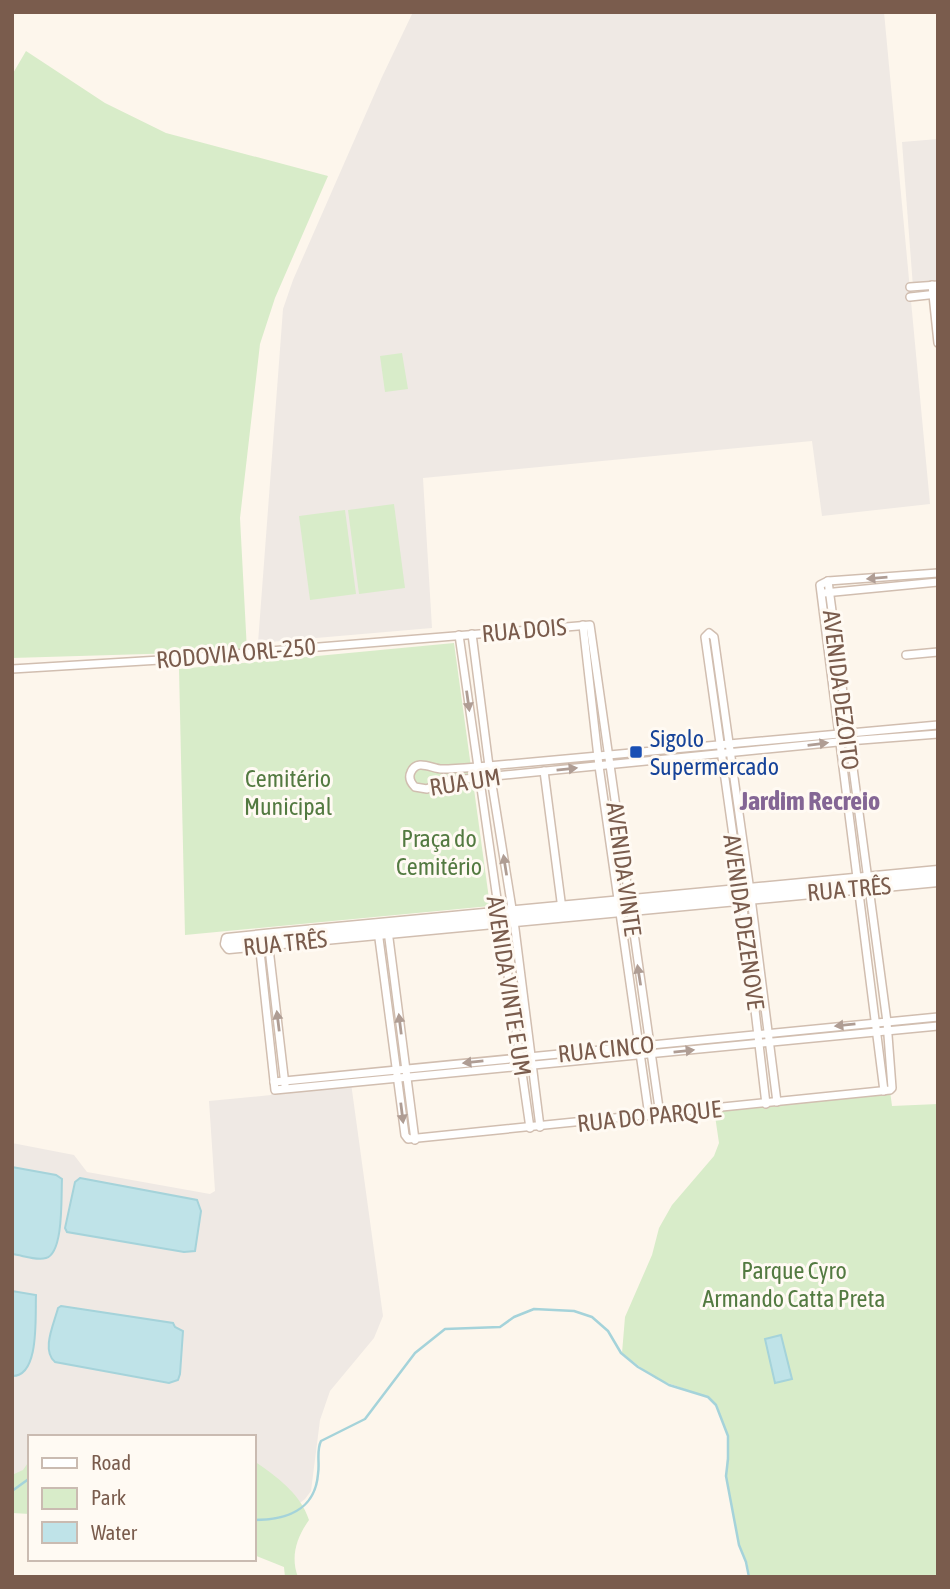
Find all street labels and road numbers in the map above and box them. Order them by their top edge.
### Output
street label: AVENIDA DEZOITO [818,609,864,771]
street label: RUA DOIS [481,613,567,647]
street label: RODOVIA ORL-250 [155,633,317,673]
street label: RUA UM [428,763,502,801]
street label: AVENIDA VINTE [601,800,647,938]
street label: AVENIDA DEZENOVE [718,833,770,1011]
street label: RUA TRÊS [806,872,892,906]
street label: AVENIDA VINTE E UM [481,894,537,1078]
street label: RUA TRÊS [242,925,328,961]
street label: RUA CINCO [557,1031,655,1067]
street label: RUA DO PARQUE [576,1095,722,1137]

